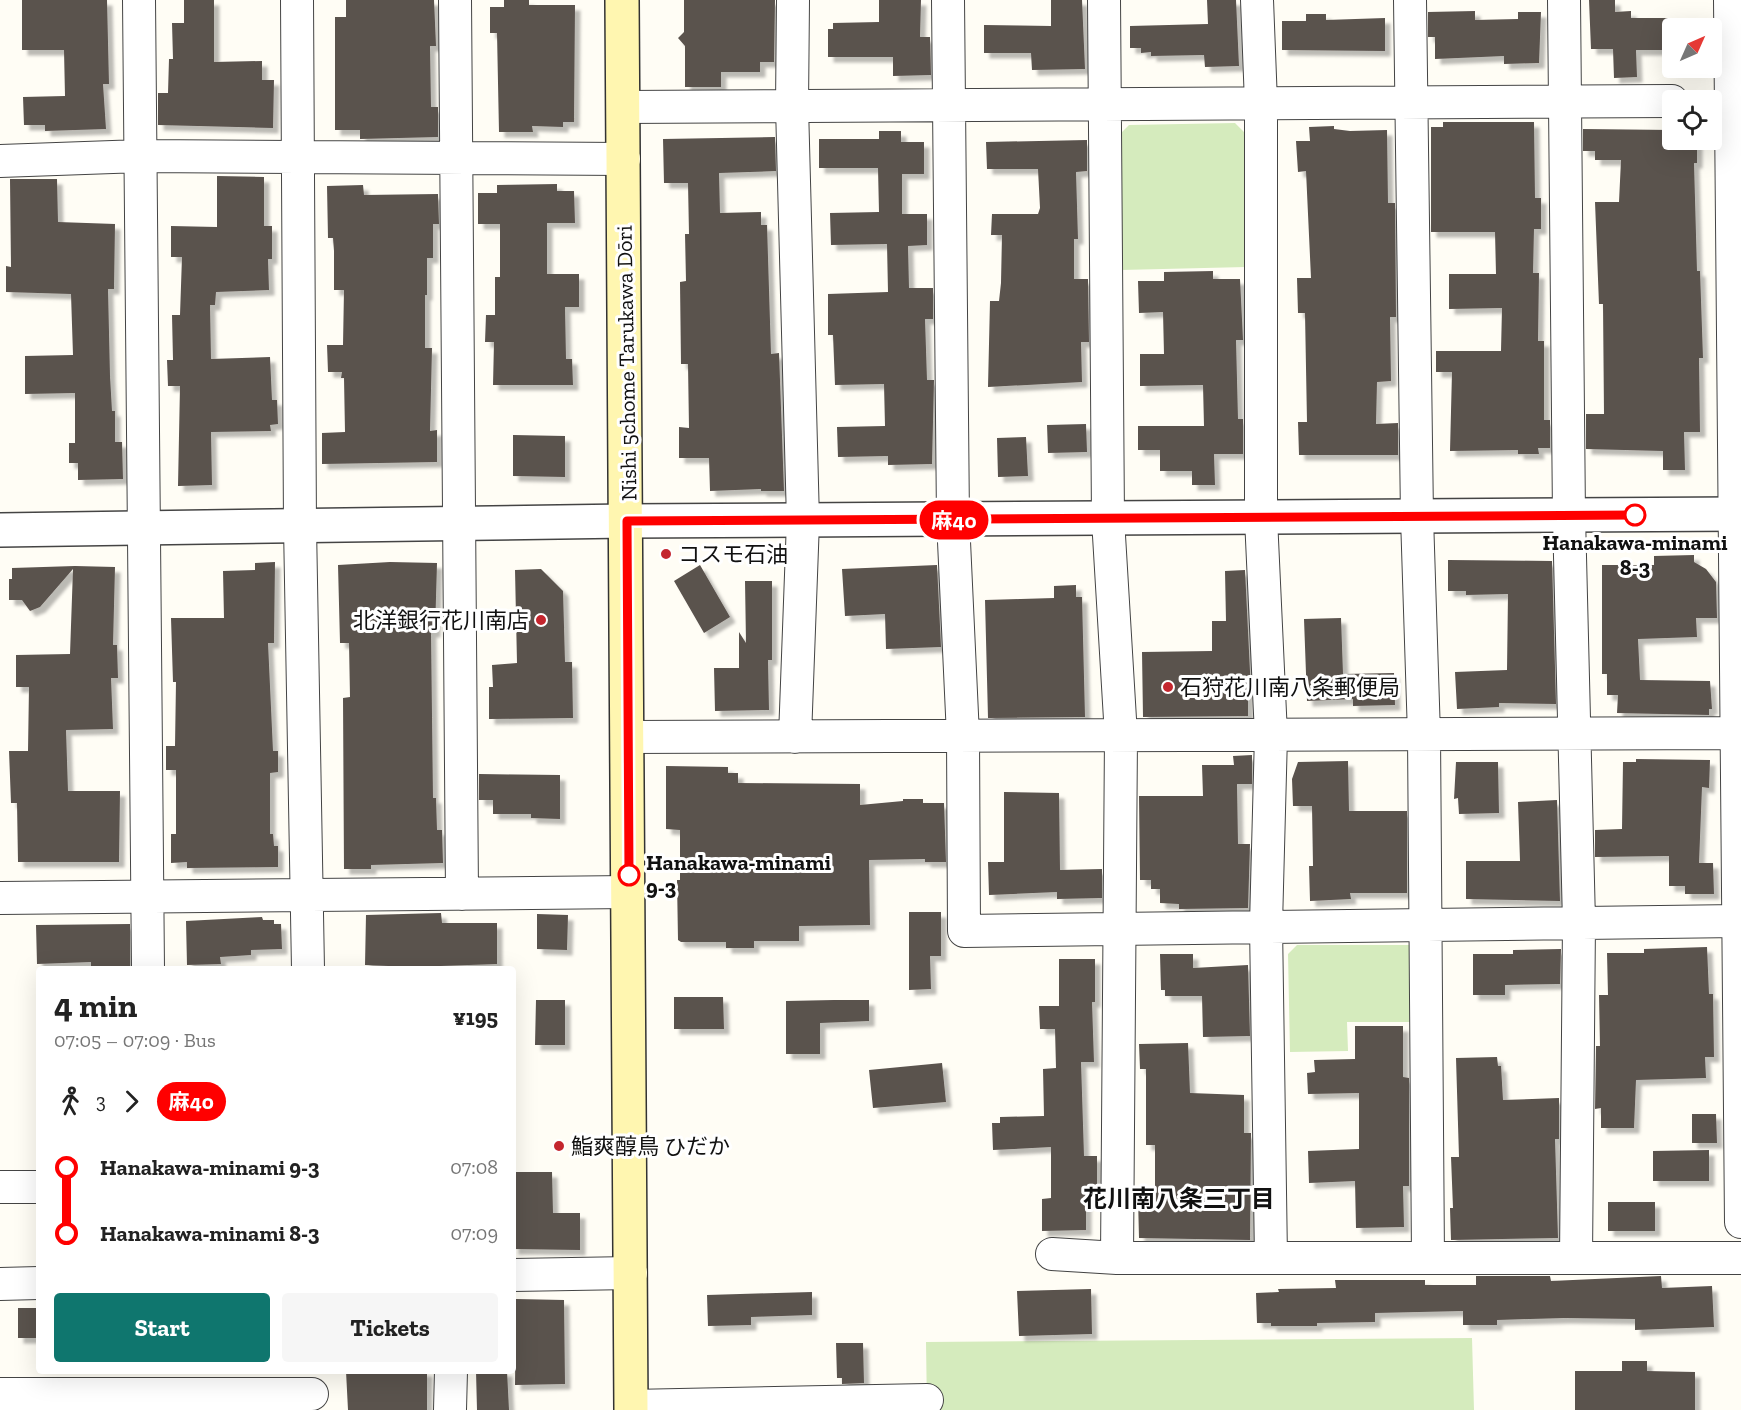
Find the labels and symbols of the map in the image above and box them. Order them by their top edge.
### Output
north arrow [1662,18,1722,78]
street label: Nishi 5chome Tarukawa Dōri [611,225,642,501]
line badge: 麻40 [920,500,988,540]
marker: Hanakawa-minami 8-3 [1624,504,1646,526]
place label: Hanakawa-minami 8-3 [1542,529,1728,581]
place label: コスモ石油 [678,541,788,568]
marker: コスモ石油 [659,547,673,561]
place label: 北洋銀行花川南店 [353,607,529,634]
marker: 北洋銀行花川南店 [534,613,548,627]
place label: 石狩花川南八条郵便局 [1180,674,1400,701]
marker: 石狩花川南八条郵便局 [1161,680,1175,694]
place label: Hanakawa-minami 9-3 [646,849,832,901]
marker: Hanakawa-minami 9-3 [618,864,640,886]
place label: 鮨爽醇鳥 ひだか [571,1133,730,1160]
marker: 鮨爽醇鳥 ひだか [552,1139,566,1153]
district label: 花川南八条三丁目 [1083,1184,1275,1213]

